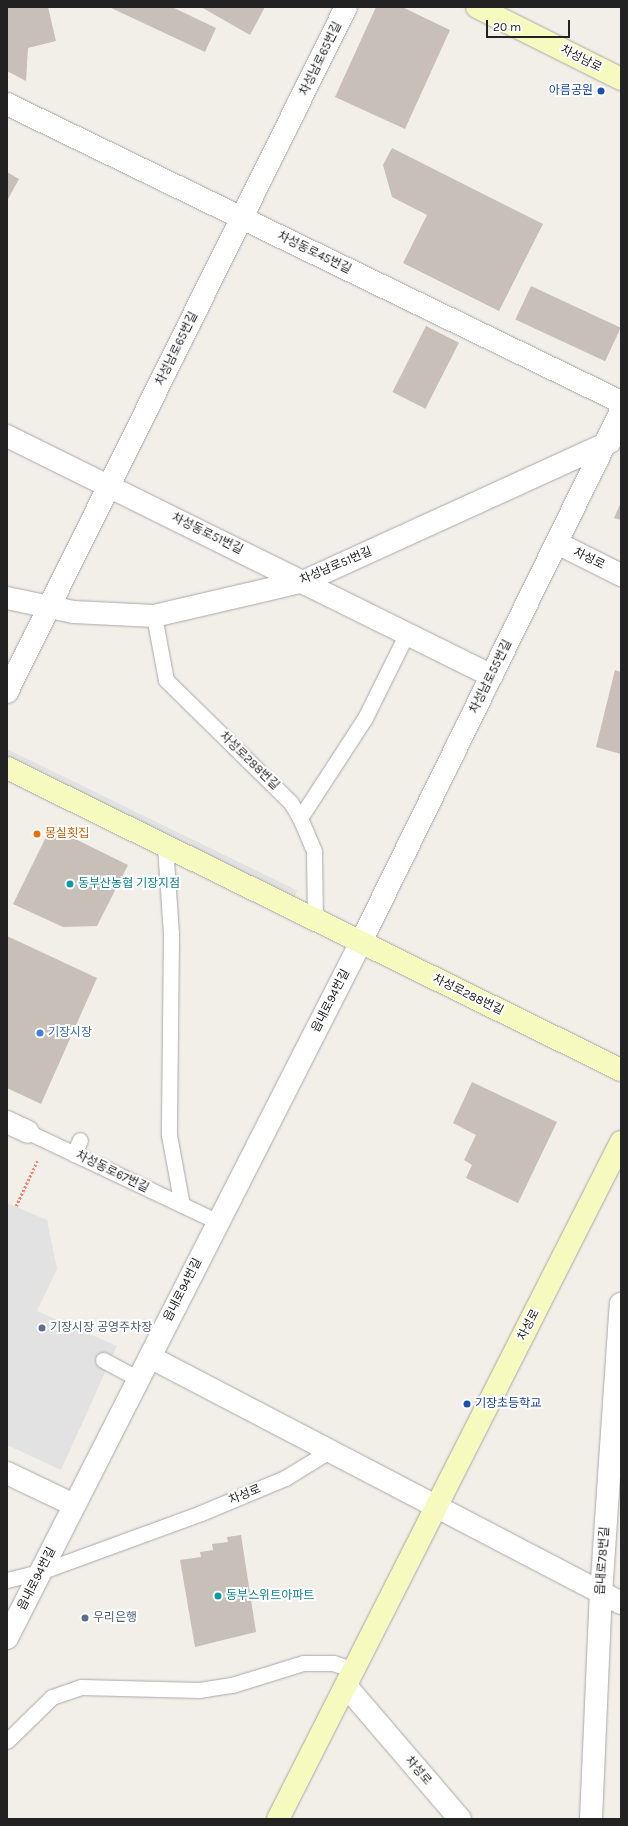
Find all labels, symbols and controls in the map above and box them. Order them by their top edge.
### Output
scale bar [488,12,572,38]
street label: 차성남로65번길 [297,20,345,98]
text: 20 m [493,20,521,34]
street label: 차성남로 [558,43,604,75]
place label: 아름공원 [549,84,593,98]
marker: 아름공원 [596,86,606,96]
street label: 차성동로45번길 [275,229,353,277]
street label: 차성남로65번길 [153,310,201,388]
street label: 차성동로51번길 [169,511,245,557]
street label: 차성남로51번길 [298,544,374,588]
street label: 차성로 [571,545,607,573]
street label: 차성남로55번길 [467,638,515,716]
street label: 차성로288번길 [216,729,282,793]
place label: 몽실횟집 [45,827,89,841]
marker: 몽실횟집 [32,829,42,839]
place label: 동부산농협 기장지점 [78,877,180,891]
marker: 동부산농협 기장지점 [65,879,75,889]
street label: 읍내로94번길 [309,967,353,1035]
street label: 차성로288번길 [430,972,506,1018]
place label: 기장시장 [48,1026,92,1040]
marker: 기장시장 [35,1028,45,1038]
street label: 차성동로67번길 [73,1148,151,1196]
street label: 읍내로94번길 [161,1256,205,1324]
street label: 차성로 [515,1307,543,1343]
place label: 기장시장 공영주차장 [50,1321,152,1335]
marker: 기장시장 공영주차장 [37,1323,47,1333]
place label: 기장초등학교 [475,1397,541,1411]
marker: 기장초등학교 [462,1399,472,1409]
street label: 차성로 [227,1482,263,1508]
street label: 읍내로78번길 [593,1526,613,1596]
street label: 읍내로94번길 [15,1545,59,1613]
place label: 동부스위트아파트 [226,1589,314,1603]
marker: 동부스위트아파트 [213,1591,223,1601]
place label: 우리은행 [93,1611,137,1625]
marker: 우리은행 [80,1613,90,1623]
street label: 차성로 [402,1754,434,1788]

